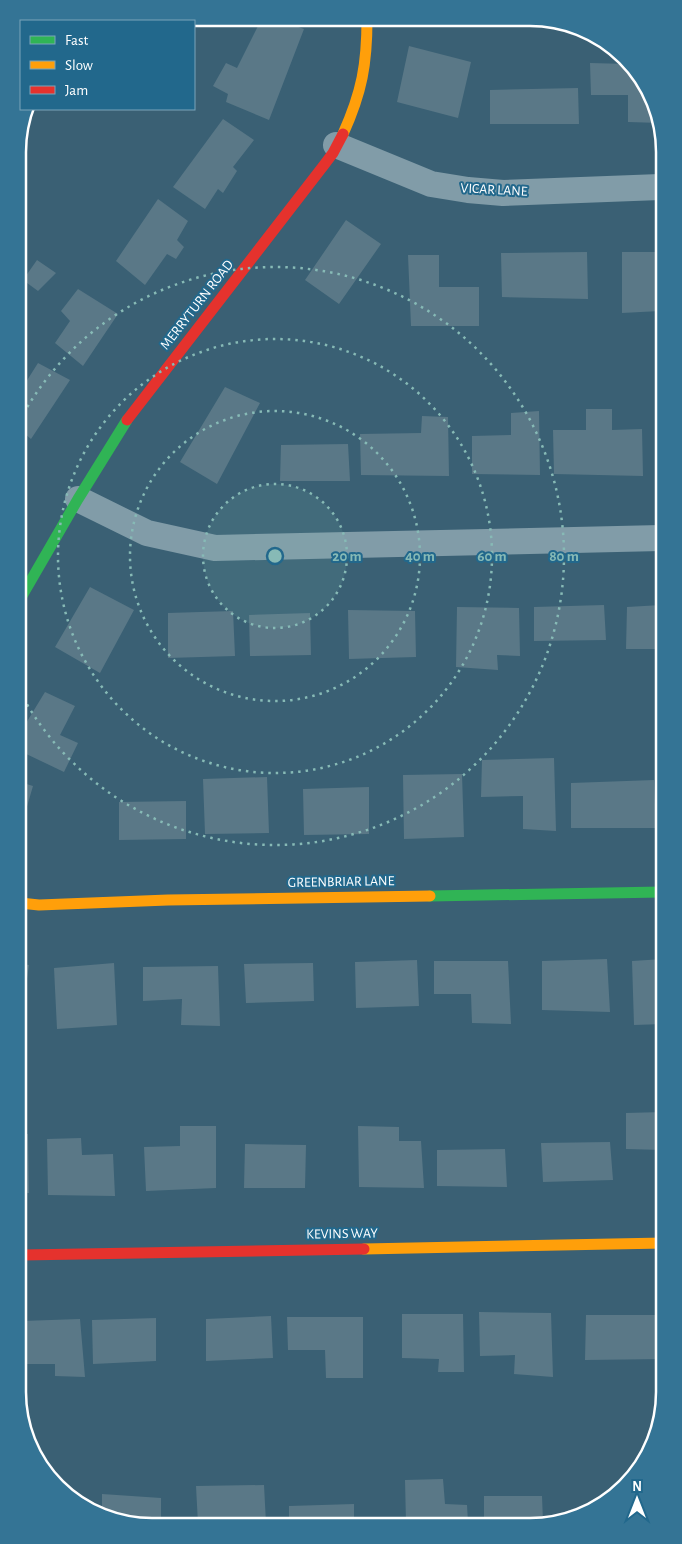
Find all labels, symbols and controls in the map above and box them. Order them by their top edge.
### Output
legend [20,20,195,110]
text: Fast [65,33,89,48]
text: Slow [65,58,93,73]
text: Jam [65,83,88,98]
street label: VICAR LANE [460,181,528,199]
street label: MERRYTURN ROAD [158,258,236,352]
centre of rings [266,547,284,565]
text: 20 m [332,549,362,564]
text: 40 m [405,549,435,564]
text: 60 m [477,549,507,564]
text: 80 m [549,549,579,564]
street label: GREENBRIAR LANE [288,874,395,890]
street label: KEVINS WAY [306,1226,378,1242]
north arrow [612,1474,662,1524]
text: N [632,1480,642,1494]

